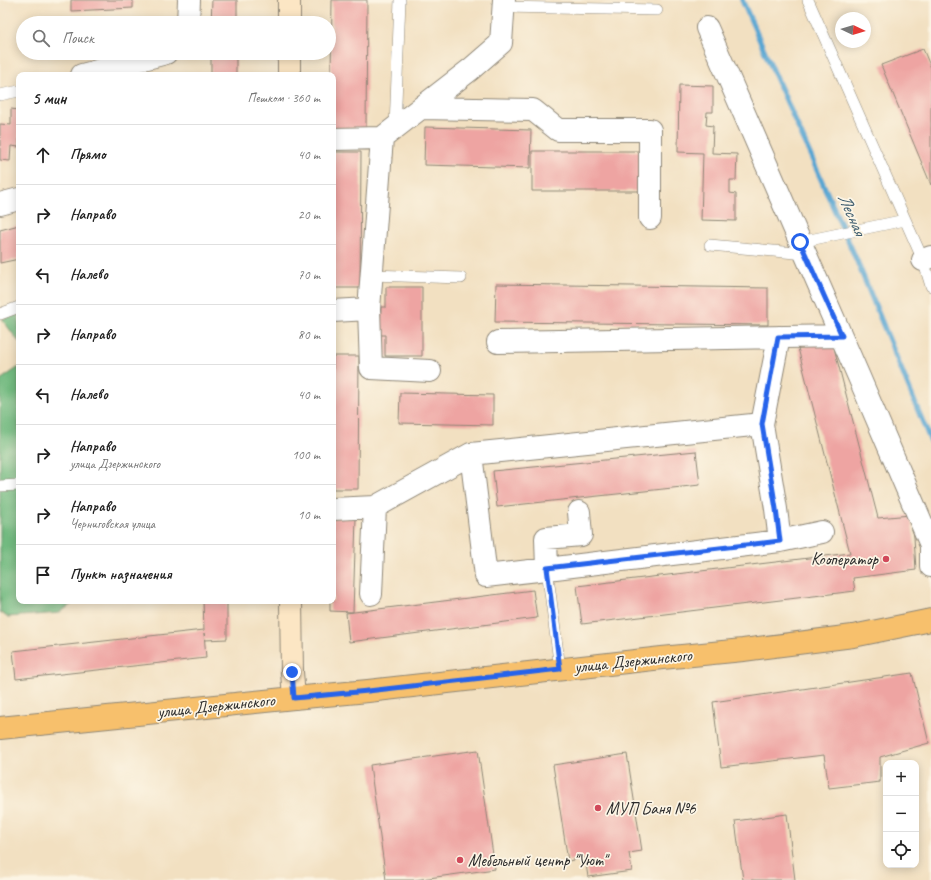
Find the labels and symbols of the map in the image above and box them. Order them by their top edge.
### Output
north arrow [835,12,871,48]
water label: Лесная [833,190,872,241]
route start [791,233,809,251]
place label: Кооператор [811,549,880,570]
marker: Кооператор [881,554,891,564]
street label: улица Дзержинского [572,644,694,678]
route end [283,663,301,681]
street label: улица Дзержинского [155,689,277,723]
place label: МУП Баня №6 [606,798,697,819]
marker: МУП Баня №6 [593,803,603,813]
place label: Мебельный центр "Уют" [468,850,611,871]
marker: Мебельный центр "Уют" [455,855,465,865]

